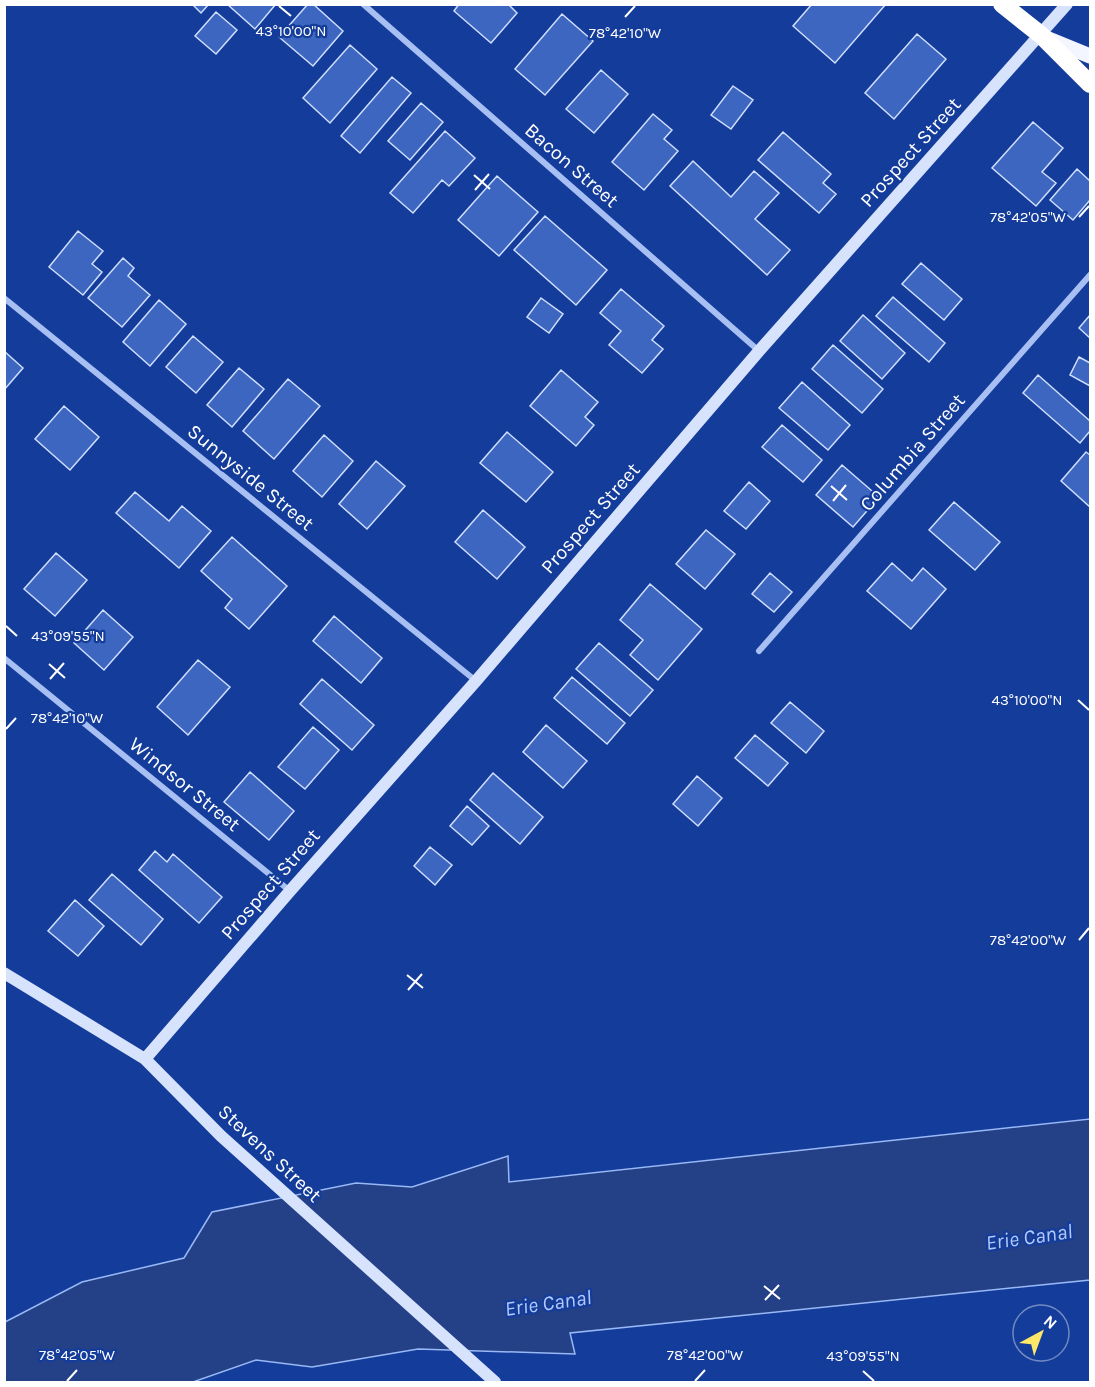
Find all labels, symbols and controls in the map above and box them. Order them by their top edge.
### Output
text: 43°10'00"N [256,22,326,40]
text: 78°42'10"W [589,24,662,42]
street label: Prospect Street [855,93,966,212]
street label: Bacon Street [520,119,624,213]
text: 78°42'05"W [990,208,1066,226]
street label: Columbia Street [855,389,970,516]
street label: Sunnyside Street [183,419,319,536]
street label: Prospect Street [536,458,645,578]
text: 43°09'55"N [31,627,105,645]
text: 43°10'00"N [992,691,1062,709]
text: 78°42'10"W [31,709,104,727]
street label: Windsor Street [125,733,245,836]
street label: Prospect Street [216,824,325,944]
text: 78°42'00"W [990,931,1067,949]
street label: Stevens Street [213,1100,326,1207]
water label: Erie Canal [984,1219,1074,1255]
water label: Erie Canal [503,1285,593,1321]
north arrow [1011,1303,1071,1363]
text: N [1040,1311,1061,1333]
text: 78°42'05"W [39,1346,115,1364]
text: 78°42'00"W [667,1346,744,1364]
text: 43°09'55"N [826,1347,900,1365]

